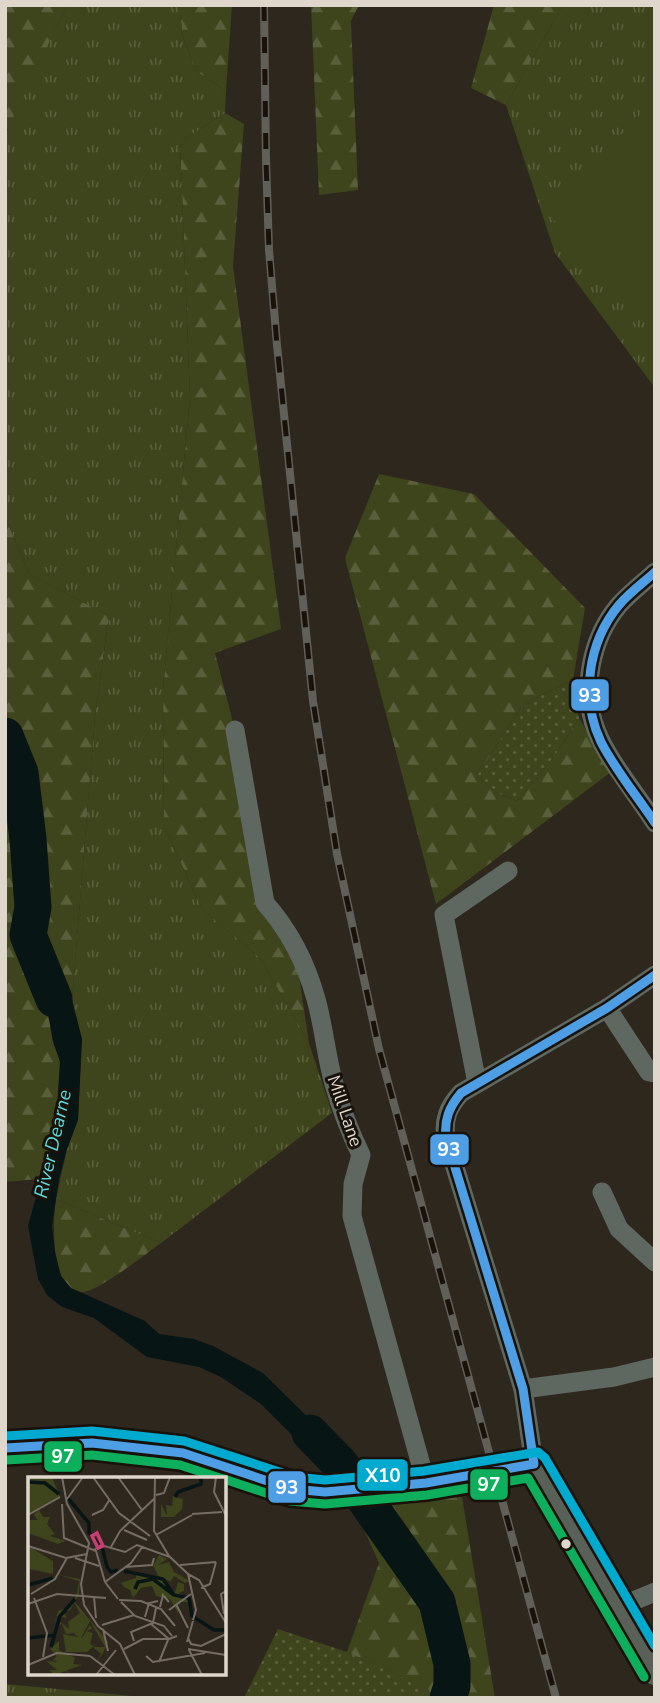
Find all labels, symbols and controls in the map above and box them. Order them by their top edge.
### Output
line badge: 93 [570,678,610,712]
text: 93 [579,683,601,709]
street label: Mill Lane [322,1072,368,1150]
water label: River Dearne [28,1087,78,1201]
line badge: 93 [429,1133,470,1166]
text: 93 [438,1137,460,1163]
line badge: 97 [43,1440,83,1473]
text: 97 [52,1444,74,1470]
line badge: X10 [356,1458,409,1492]
text: X10 [364,1463,401,1489]
line badge: 97 [469,1468,509,1501]
line badge: 93 [267,1470,307,1504]
text: 97 [478,1472,500,1498]
text: 93 [276,1475,298,1501]
inset map [28,1477,226,1675]
unlabelled marker [559,1537,573,1551]

